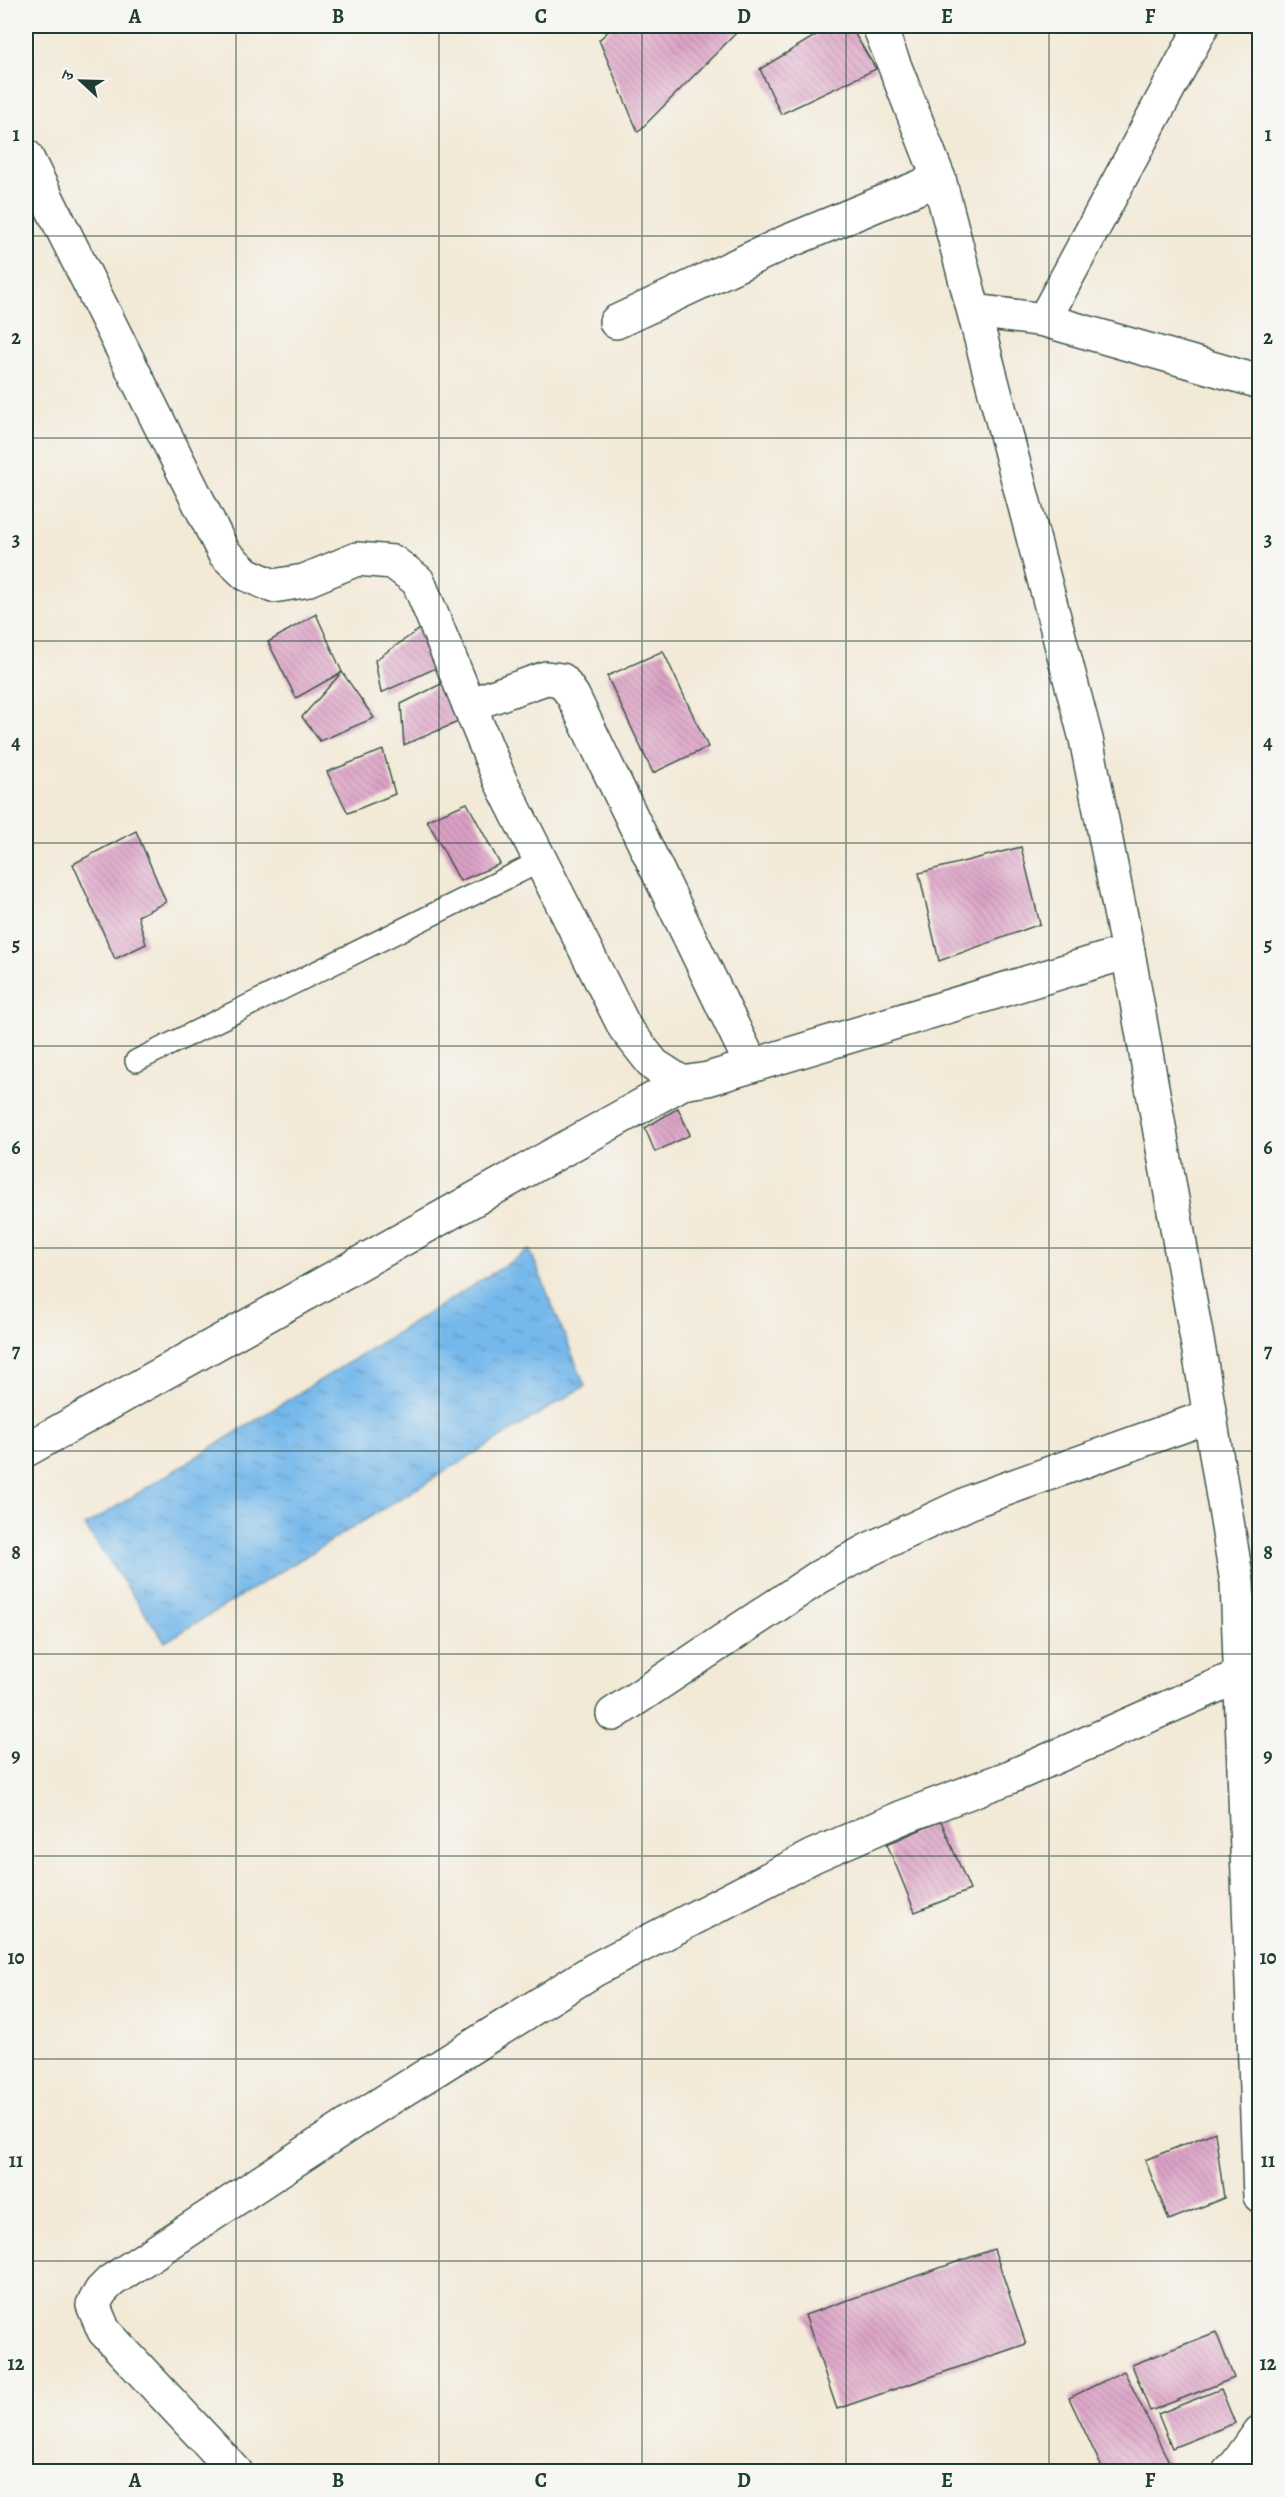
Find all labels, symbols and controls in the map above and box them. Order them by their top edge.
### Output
text: A [128,3,142,30]
text: B [332,3,344,30]
text: C [535,3,547,30]
text: D [737,3,751,30]
text: E [941,3,953,30]
text: F [1145,3,1156,30]
north arrow [51,51,111,111]
text: उ [56,66,80,85]
text: 1 [12,121,20,148]
text: 1 [1264,121,1272,148]
text: 2 [11,324,21,351]
text: 2 [1263,324,1273,351]
text: 3 [12,526,20,553]
text: 3 [1264,526,1272,553]
text: 4 [11,729,21,756]
text: 4 [1263,729,1273,756]
text: 5 [12,931,20,958]
text: 5 [1264,931,1272,958]
text: 6 [11,1134,21,1161]
text: 6 [1263,1134,1273,1161]
text: 7 [12,1337,21,1364]
text: 7 [1264,1337,1273,1364]
text: 8 [11,1539,21,1566]
text: 8 [1263,1539,1273,1566]
text: 9 [11,1742,21,1769]
text: 9 [1263,1742,1273,1769]
text: 10 [7,1944,25,1971]
text: 10 [1259,1944,1277,1971]
text: 11 [9,2147,23,2174]
text: 11 [1261,2147,1275,2174]
text: 12 [8,2350,25,2377]
text: 12 [1260,2350,1277,2377]
text: A [128,2467,142,2494]
text: B [332,2467,344,2494]
text: C [535,2467,547,2494]
text: D [737,2467,751,2494]
text: E [941,2467,953,2494]
text: F [1145,2467,1156,2494]

